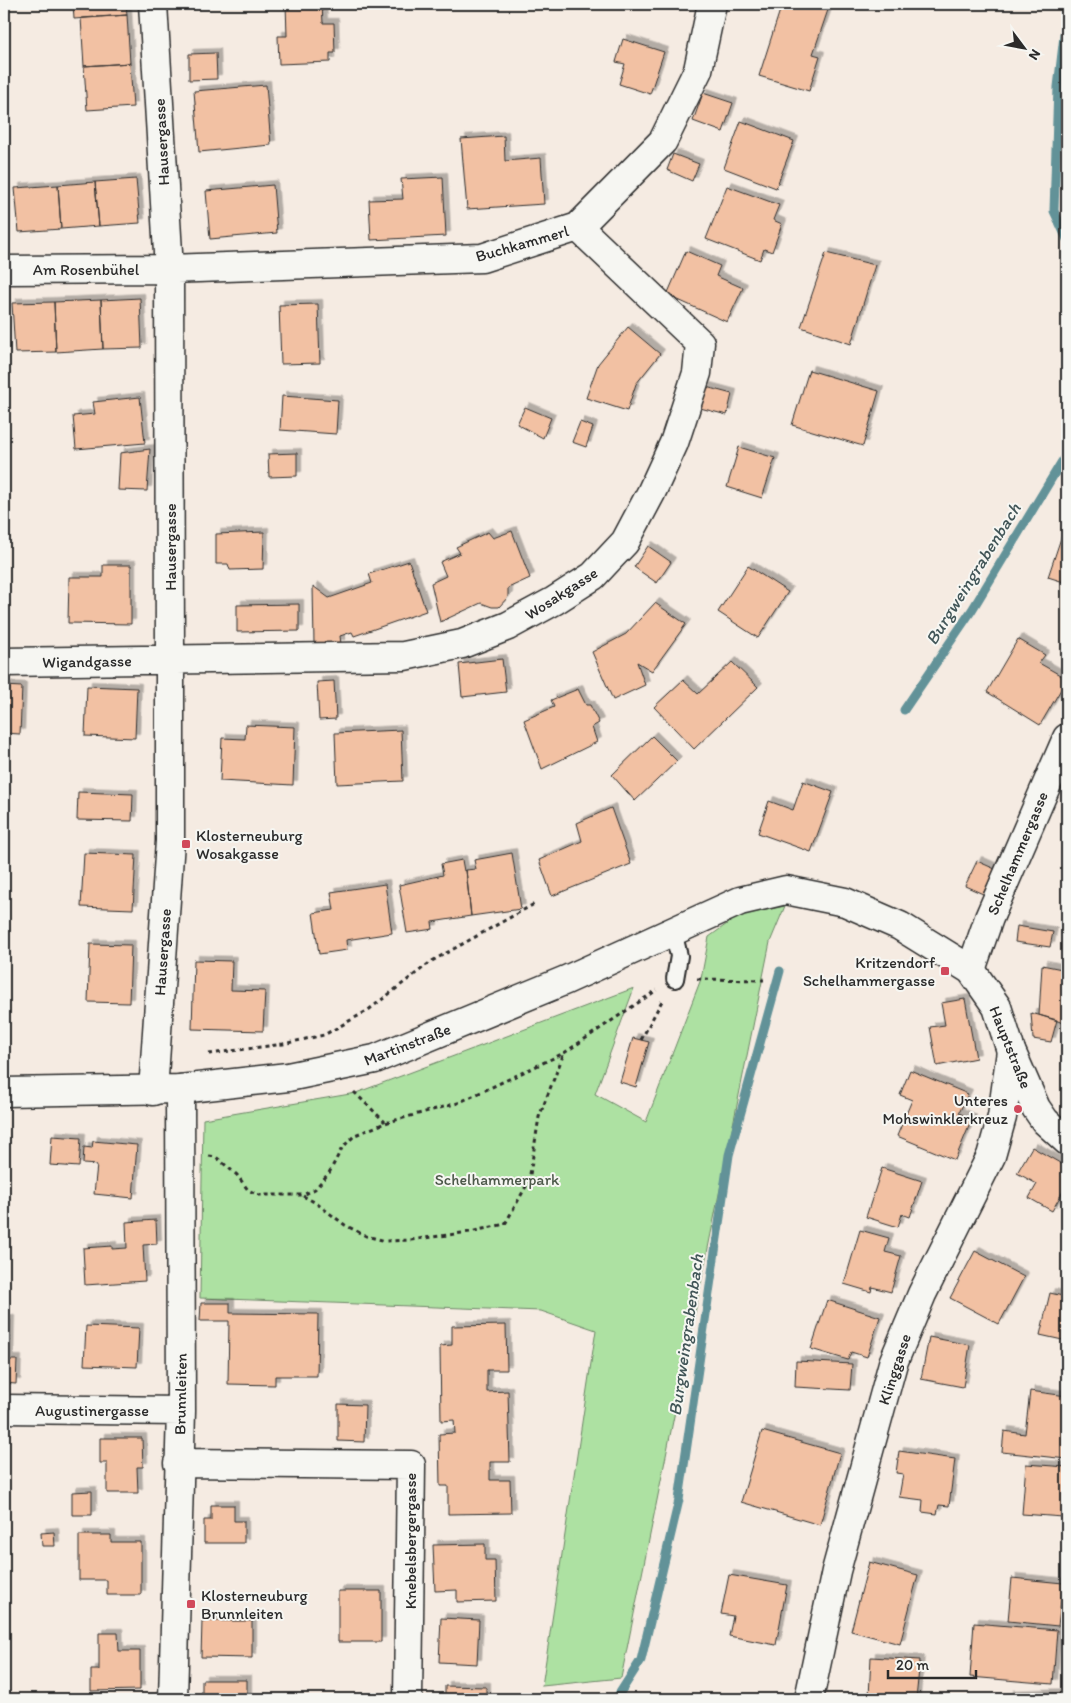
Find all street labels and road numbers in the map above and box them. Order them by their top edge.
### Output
street label: Hausergasse [150,98,173,186]
street label: Buchkammerl [473,221,571,266]
street label: Am Rosenbühel [33,260,140,279]
street label: Hausergasse [161,503,180,591]
street label: Wosakgasse [521,563,601,624]
street label: Wigandgasse [42,651,132,672]
street label: Schelhammergasse [983,789,1052,918]
street label: Hausergasse [150,908,175,996]
street label: Hauptstraße [985,1003,1036,1091]
street label: Martinstraße [361,1019,453,1070]
street label: Klinggasse [874,1331,915,1407]
street label: Brunnleiten [170,1353,191,1435]
street label: Augustinergasse [35,1401,149,1420]
street label: Knebelsbergergasse [401,1472,420,1609]

